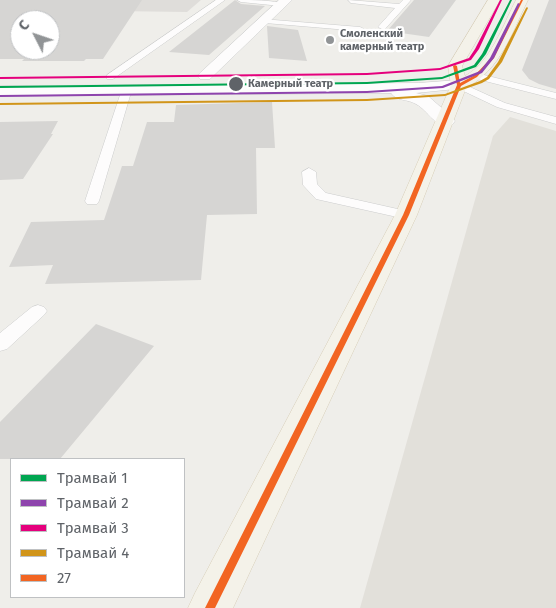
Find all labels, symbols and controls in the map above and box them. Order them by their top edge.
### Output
north arrow [10,10,60,60]
text: С [15,17,33,34]
place label: Смоленский камерный театр [340,27,424,53]
marker: Смоленский камерный театр [324,34,336,46]
marker: Камерный театр [227,75,245,93]
place label: Камерный театр [248,77,333,91]
legend [10,458,185,598]
text: Трамвай 1 [57,469,128,487]
text: Трамвай 2 [57,494,129,512]
text: Трамвай 3 [57,519,129,537]
text: Трамвай 4 [57,544,129,562]
text: 27 [57,569,71,587]

